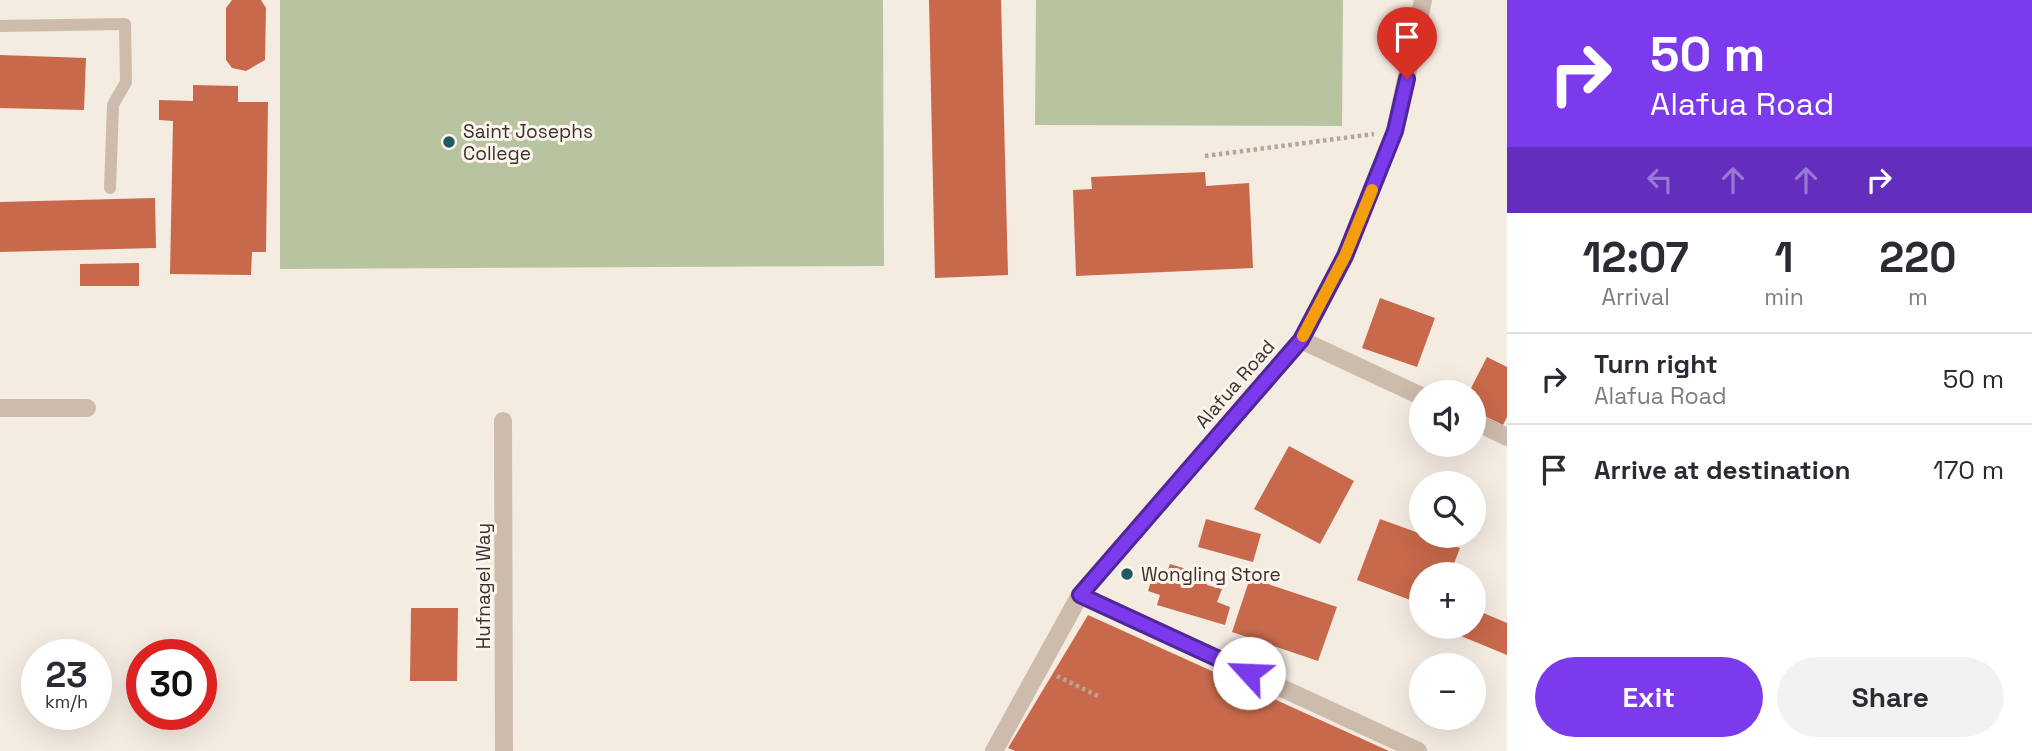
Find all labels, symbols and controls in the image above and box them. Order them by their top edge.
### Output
pin [1377,7,1437,79]
icon: arrive [1388,18,1426,56]
text: 50 m [1650,23,1765,85]
icon: right [1535,28,1626,119]
text: Alafua Road [1650,84,1834,124]
place label: Saint Josephs College [463,119,593,166]
marker: Saint Josephs College [441,134,457,150]
icon: left [1641,161,1679,199]
icon: ahead [1714,161,1752,199]
icon: ahead [1787,161,1825,199]
icon: right [1860,161,1898,199]
text: 12:07 [1583,231,1689,284]
text: 1 [1774,231,1793,284]
text: 220 [1879,231,1956,284]
text: Arrival [1601,282,1670,312]
text: min [1764,282,1804,312]
text: m [1908,282,1928,312]
street label: Alafua Road [1190,335,1280,433]
text: Turn right [1594,347,1718,381]
icon: right [1535,360,1573,398]
text: 50 m [1943,362,2004,396]
map controls [1409,380,1486,730]
button: sound [1409,380,1486,457]
text: Alafua Road [1594,381,1726,411]
icon: arrive [1535,451,1573,489]
text: Arrive at destination [1594,453,1851,487]
text: 170 m [1933,453,2004,487]
button: search [1409,471,1486,548]
street label: Hufnagel Way [471,523,496,649]
place label: Wongling Store [1141,562,1281,587]
button: + [1409,562,1486,639]
marker: Wongling Store [1119,566,1135,582]
position arrow [1212,636,1286,710]
speed limit sign: 30 [126,639,217,730]
text: 23 [45,653,88,697]
button: − [1409,653,1486,730]
button: Exit [1535,657,1763,737]
button: Share [1777,657,2004,737]
text: km/h [45,690,88,713]

